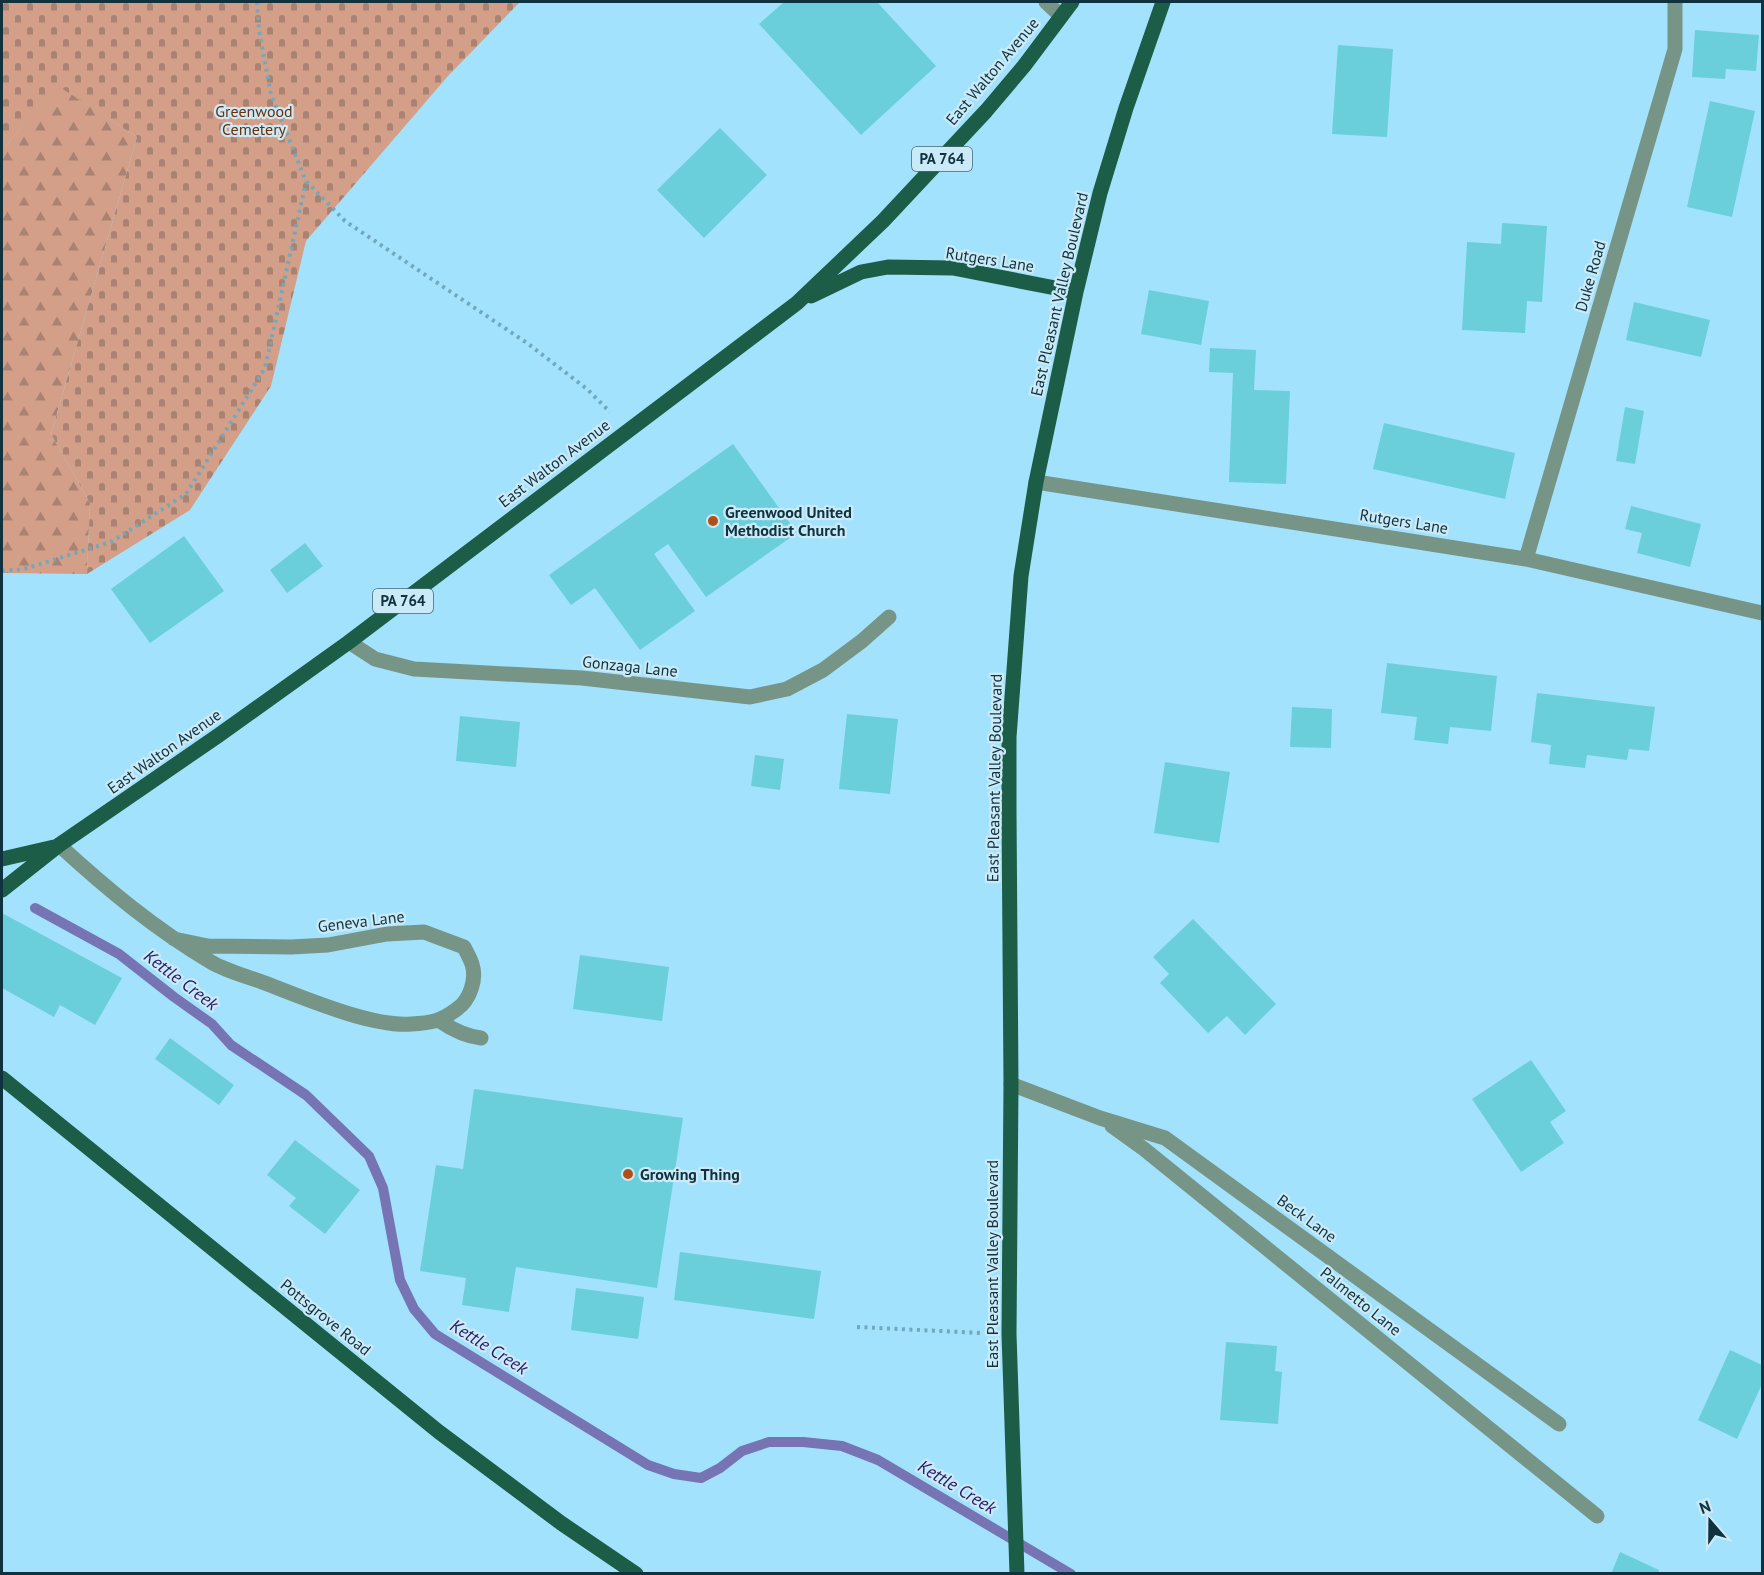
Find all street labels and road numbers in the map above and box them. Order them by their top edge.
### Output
street label: East Walton Avenue [941,13,1043,129]
road number: PA 764 [912,147,972,171]
street label: East Pleasant Valley Boulevard [1026,190,1092,398]
street label: Duke Road [1570,238,1610,314]
street label: Rutgers Lane [944,242,1036,276]
street label: East Walton Avenue [494,415,614,511]
street label: Rutgers Lane [1358,504,1450,538]
road number: PA 764 [373,589,433,613]
street label: Gonzaga Lane [581,651,679,681]
street label: East Pleasant Valley Boulevard [982,674,1006,882]
street label: East Walton Avenue [103,704,225,798]
street label: Geneva Lane [317,906,405,936]
street label: East Pleasant Valley Boulevard [982,1160,1002,1368]
street label: Beck Lane [1273,1190,1341,1246]
street label: Palmetto Lane [1316,1262,1406,1340]
street label: Pottsgrove Road [277,1274,375,1360]

